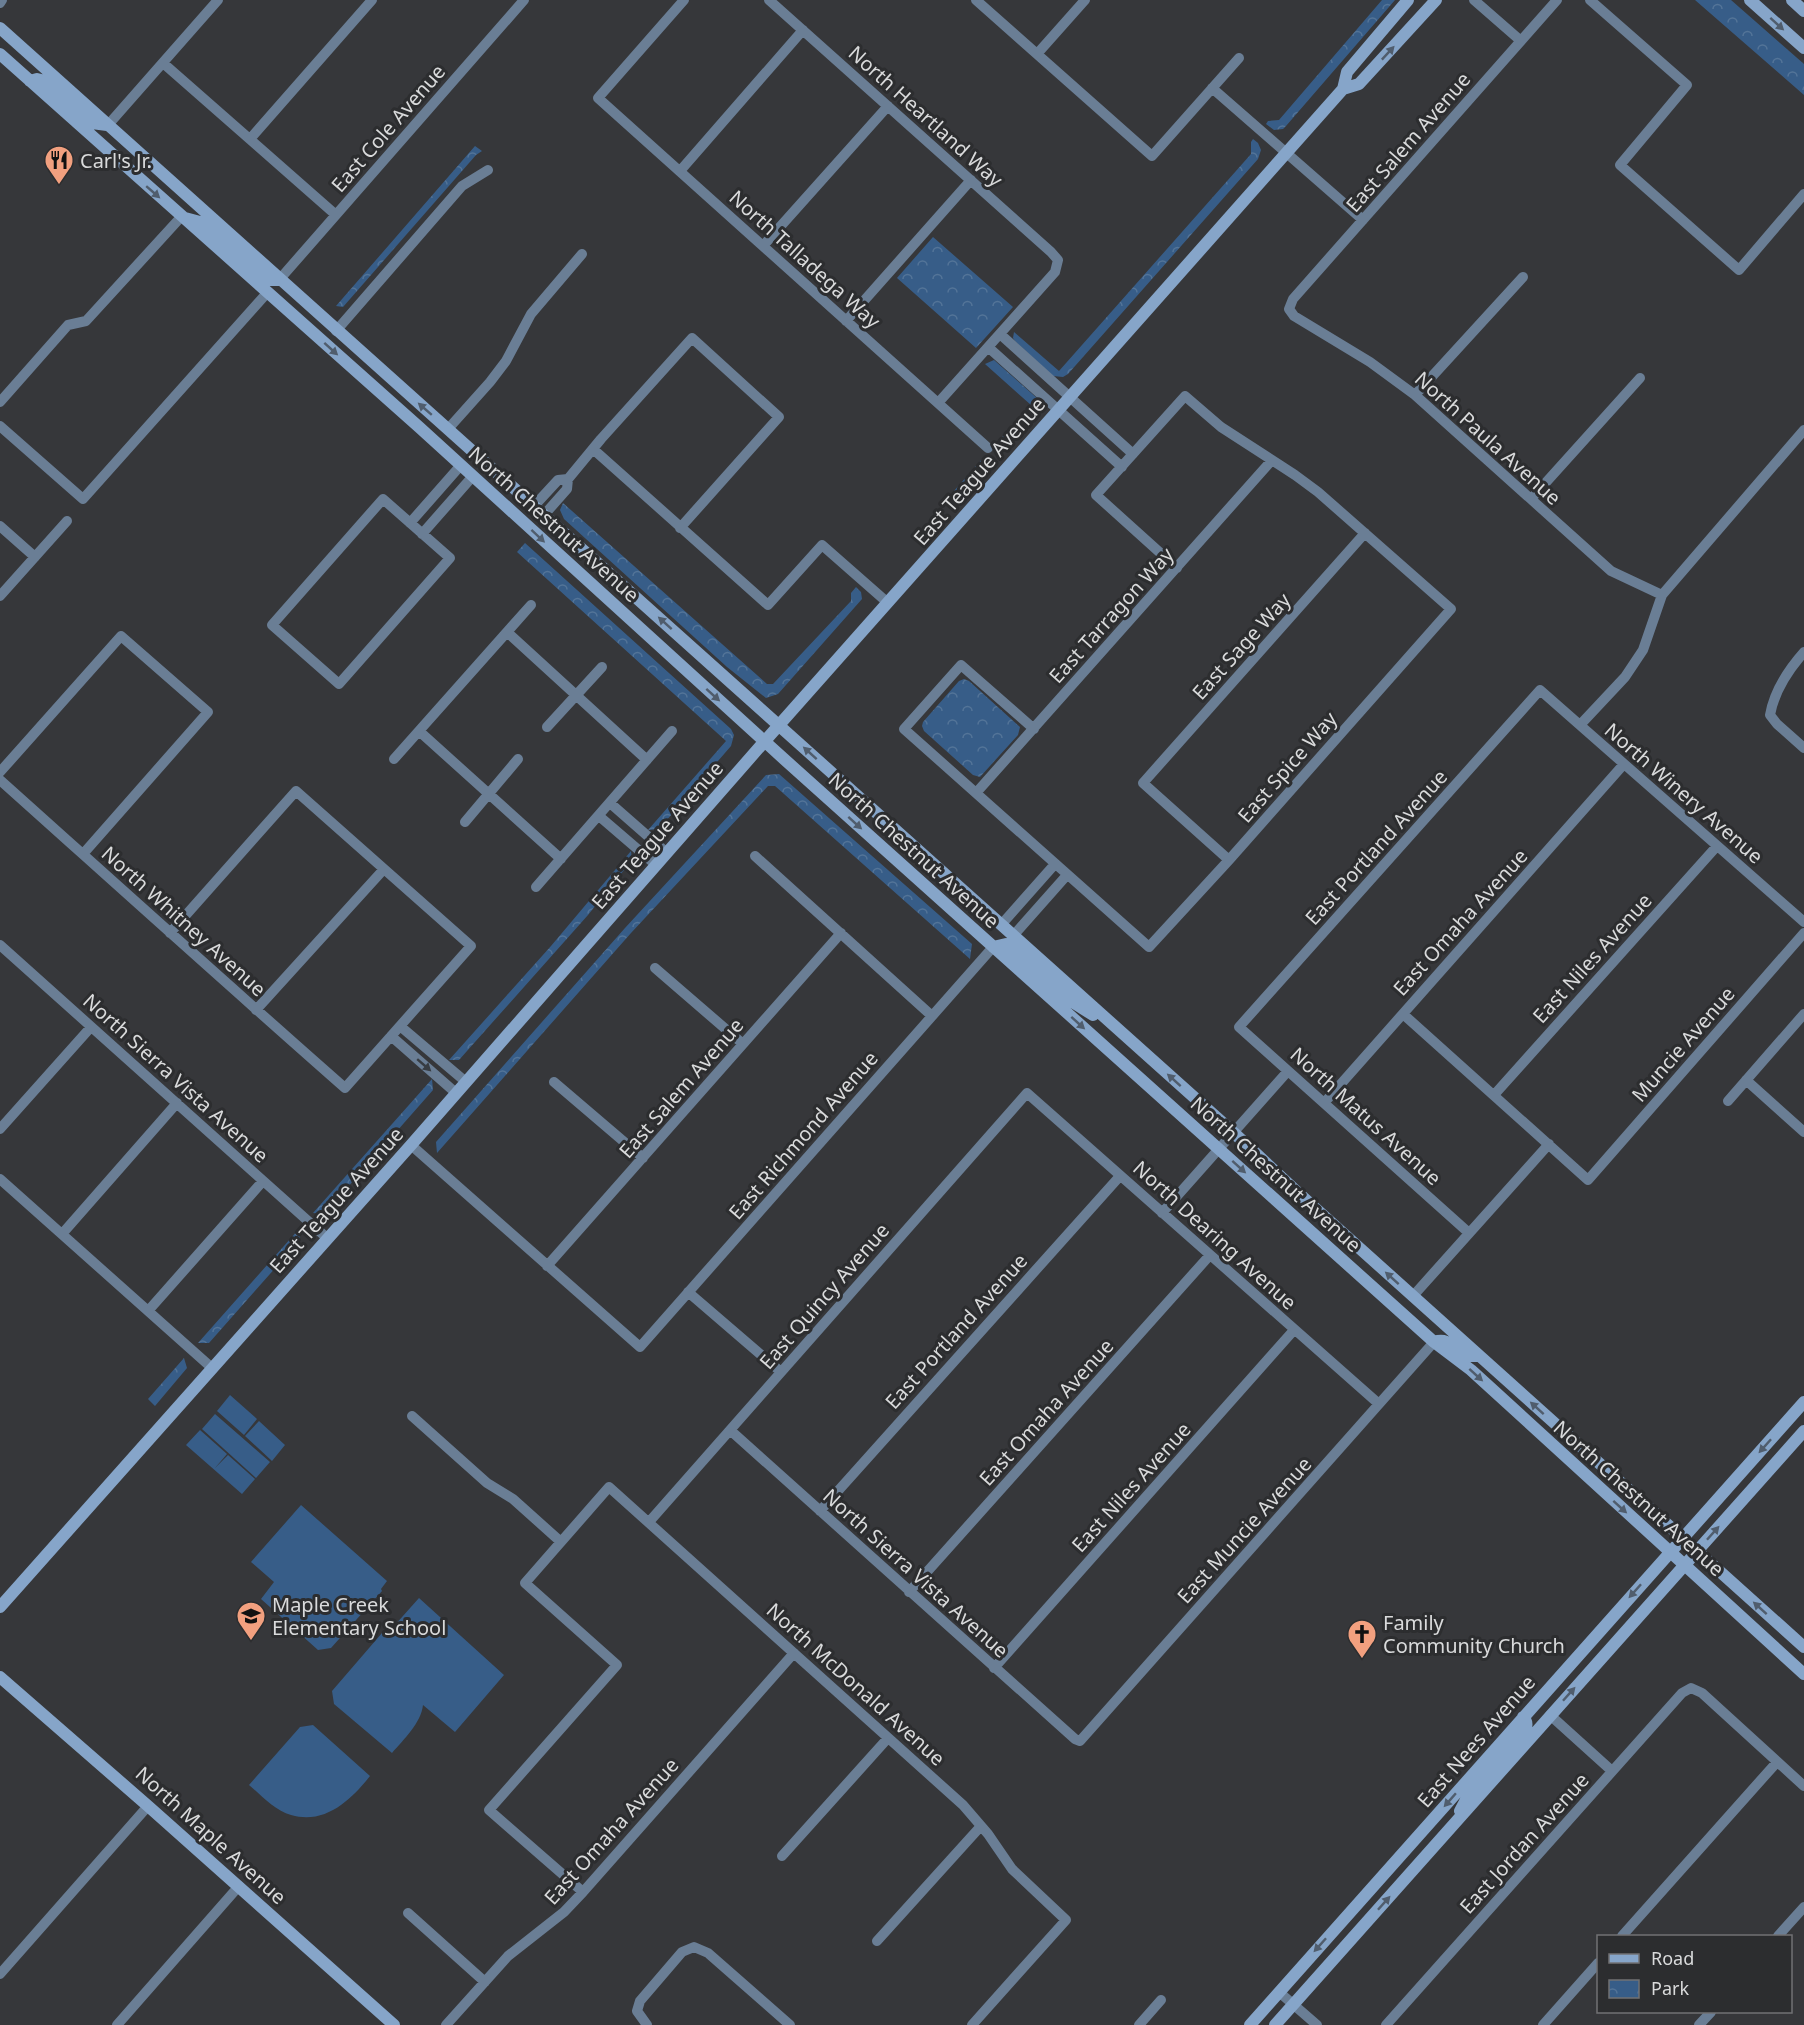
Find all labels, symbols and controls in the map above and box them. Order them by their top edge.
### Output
one-way arrow [1769,17,1784,30]
street label: North Heartland Way [843,39,1010,193]
one-way arrow [1380,46,1394,60]
street label: East Cole Avenue [325,58,451,198]
street label: East Salem Avenue [1340,66,1476,218]
restaurant icon: Carl's Jr. [43,144,75,186]
place label: Carl's Jr. [80,147,152,174]
street label: North Talladega Way [724,184,887,335]
one-way arrow [145,185,160,198]
one-way arrow [323,342,338,356]
street label: North Paula Avenue [1409,365,1567,511]
street label: East Teague Avenue [907,391,1051,551]
one-way arrow [418,403,433,416]
street label: North Chestnut Avenue [463,440,645,608]
one-way arrow [530,529,545,543]
street label: East Tarragon Way [1043,541,1180,689]
street label: East Sage Way [1186,586,1297,705]
one-way arrow [657,616,672,630]
one-way arrow [705,688,720,701]
street label: East Spice Way [1231,705,1343,828]
street label: North Winery Avenue [1599,717,1769,869]
one-way arrow [803,747,818,760]
street label: East Teague Avenue [585,755,729,915]
street label: East Portland Avenue [1299,763,1453,931]
street label: North Chestnut Avenue [823,766,1005,934]
one-way arrow [847,816,862,829]
street label: North Whitney Avenue [96,840,272,1002]
street label: East Omaha Avenue [1387,843,1533,1001]
street label: East Niles Avenue [1526,887,1658,1029]
street label: Muncie Avenue [1625,981,1741,1107]
street label: North Sierra Vista Avenue [77,987,275,1169]
street label: East Salem Avenue [613,1012,749,1164]
one-way arrow [1071,1016,1086,1030]
street label: North Matus Avenue [1285,1041,1447,1191]
street label: East Richmond Avenue [722,1045,884,1225]
one-way arrow [416,1058,431,1071]
one-way arrow [1167,1074,1182,1087]
street label: North Chestnut Avenue [1185,1090,1367,1258]
street label: East Teague Avenue [263,1121,409,1279]
street label: North Dearing Avenue [1128,1154,1302,1316]
one-way arrow [1231,1160,1246,1173]
street label: East Quincy Avenue [753,1217,895,1375]
street label: East Portland Avenue [879,1247,1033,1415]
one-way arrow [1385,1272,1400,1285]
street label: East Omaha Avenue [973,1333,1119,1491]
one-way arrow [1468,1368,1483,1382]
one-way arrow [1530,1402,1545,1415]
street label: North Chestnut Avenue [1548,1414,1730,1582]
street label: East Niles Avenue [1065,1416,1197,1558]
one-way arrow [1758,1438,1772,1453]
street label: East Muncie Avenue [1171,1451,1317,1609]
street label: North Sierra Vista Avenue [817,1482,1015,1664]
one-way arrow [1612,1500,1627,1514]
one-way arrow [1706,1526,1719,1541]
one-way arrow [1629,1583,1642,1598]
place label: Maple Creek Elementary School [272,1591,446,1641]
street label: North McDonald Avenue [761,1597,951,1771]
school or university icon: Maple Creek Elementary School [235,1600,267,1642]
one-way arrow [1753,1601,1768,1615]
place label: Family Community Church [1383,1609,1565,1659]
church icon: Family Community Church [1346,1618,1378,1660]
street label: East Nees Avenue [1411,1669,1541,1813]
one-way arrow [1562,1687,1575,1702]
street label: East Omaha Avenue [538,1752,684,1910]
street label: North Maple Avenue [130,1760,292,1910]
street label: East Jordan Avenue [1453,1767,1595,1919]
one-way arrow [1444,1792,1457,1807]
one-way arrow [1377,1896,1390,1911]
legend [1597,1935,1792,2013]
one-way arrow [1314,1937,1327,1952]
text: Road [1651,1946,1694,1970]
text: Park [1651,1976,1689,2000]

